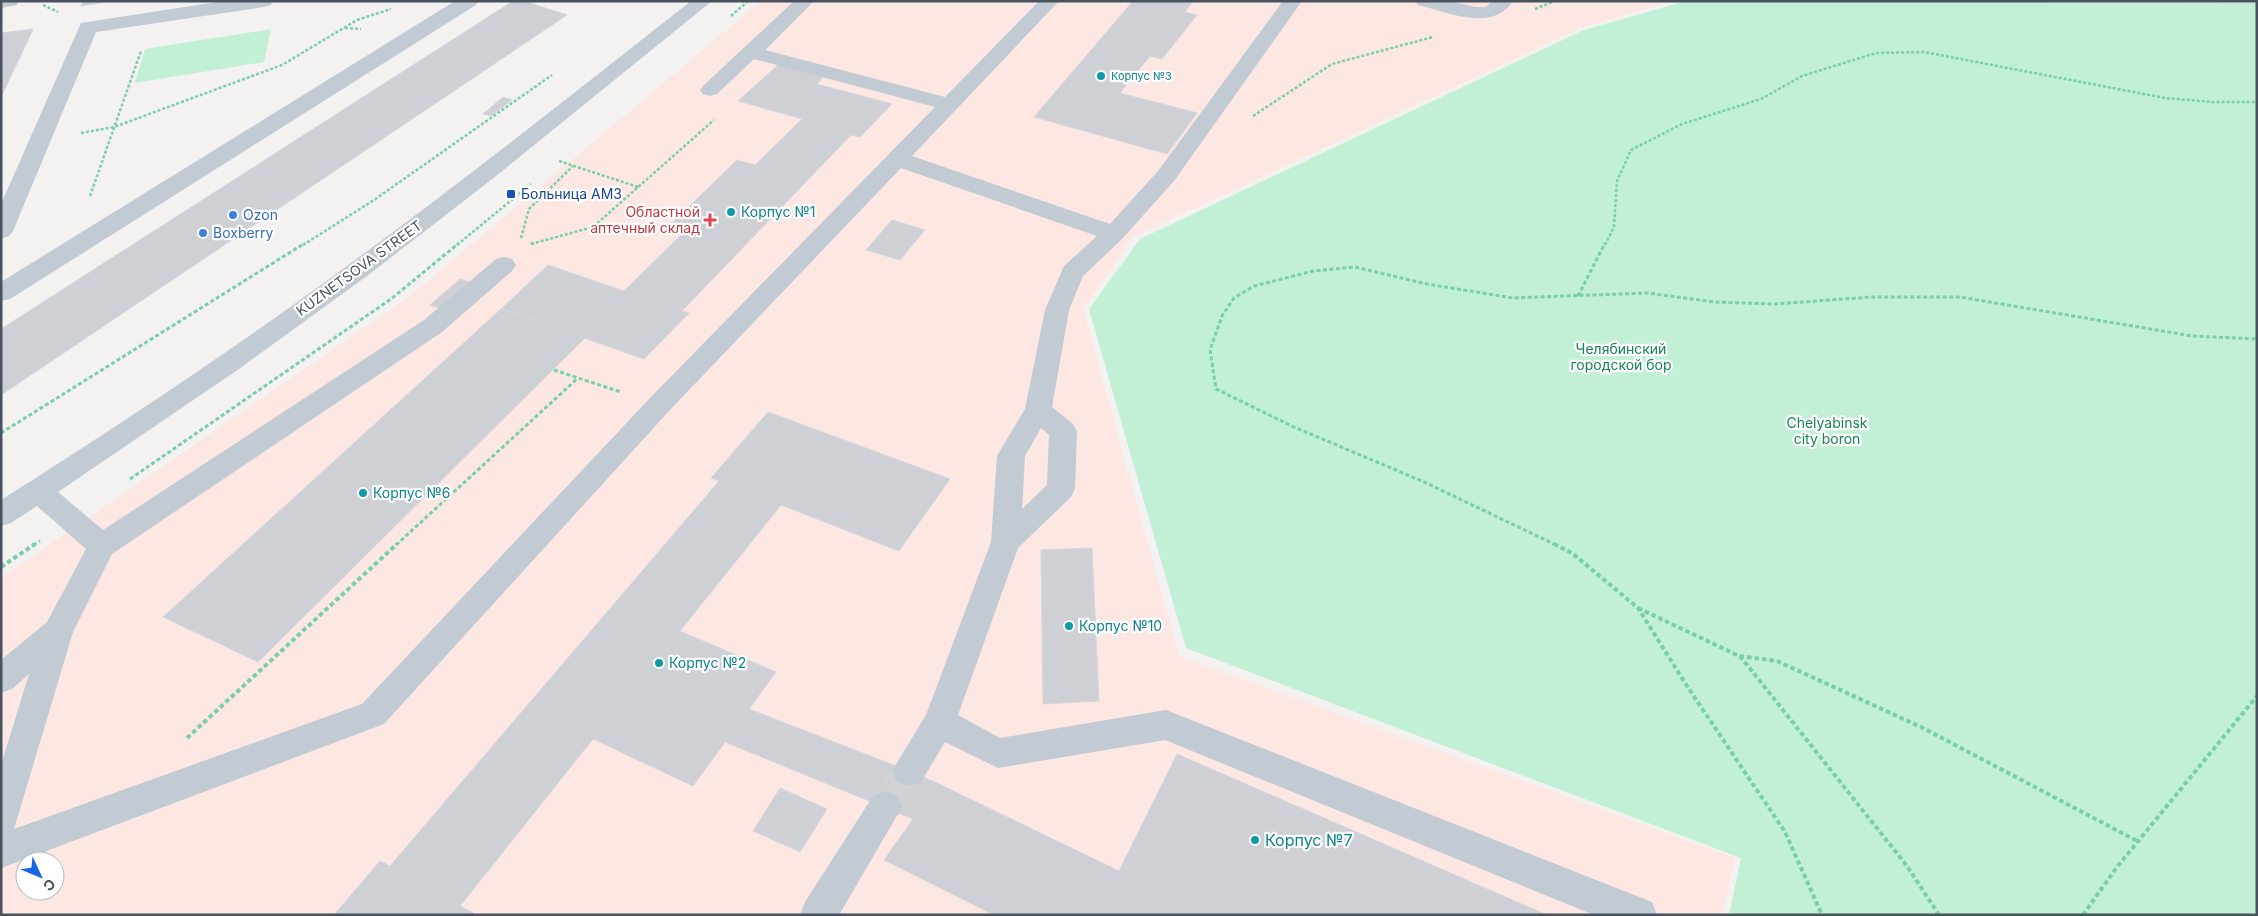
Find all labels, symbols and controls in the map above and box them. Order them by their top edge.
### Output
place label: Корпус №3 [1111,69,1172,83]
marker: Корпус №3 [1095,70,1107,82]
place label: Больница АМЗ [521,185,622,202]
marker: Больница АМЗ [505,188,517,200]
place label: Областной аптечный склад [590,203,700,236]
place label: Корпус №1 [741,203,815,220]
place label: Ozon [243,206,278,223]
marker: Корпус №1 [725,206,737,218]
marker: Ozon [227,209,239,221]
marker: Областной аптечный склад [704,214,716,226]
street label: KUZNETSOVA STREET [293,216,425,319]
place label: Boxberry [213,224,274,241]
marker: Boxberry [197,227,209,239]
park label: Челябинский городской бор [1570,340,1672,373]
park label: Chelyabinsk city boron [1786,414,1868,447]
place label: Корпус №6 [373,484,450,501]
marker: Корпус №6 [357,487,369,499]
place label: Корпус №10 [1079,617,1162,634]
marker: Корпус №10 [1063,620,1075,632]
place label: Корпус №2 [669,654,746,671]
marker: Корпус №2 [653,657,665,669]
place label: Корпус №7 [1265,830,1353,850]
marker: Корпус №7 [1249,834,1261,846]
north arrow [15,851,65,901]
text: С [40,876,59,895]

